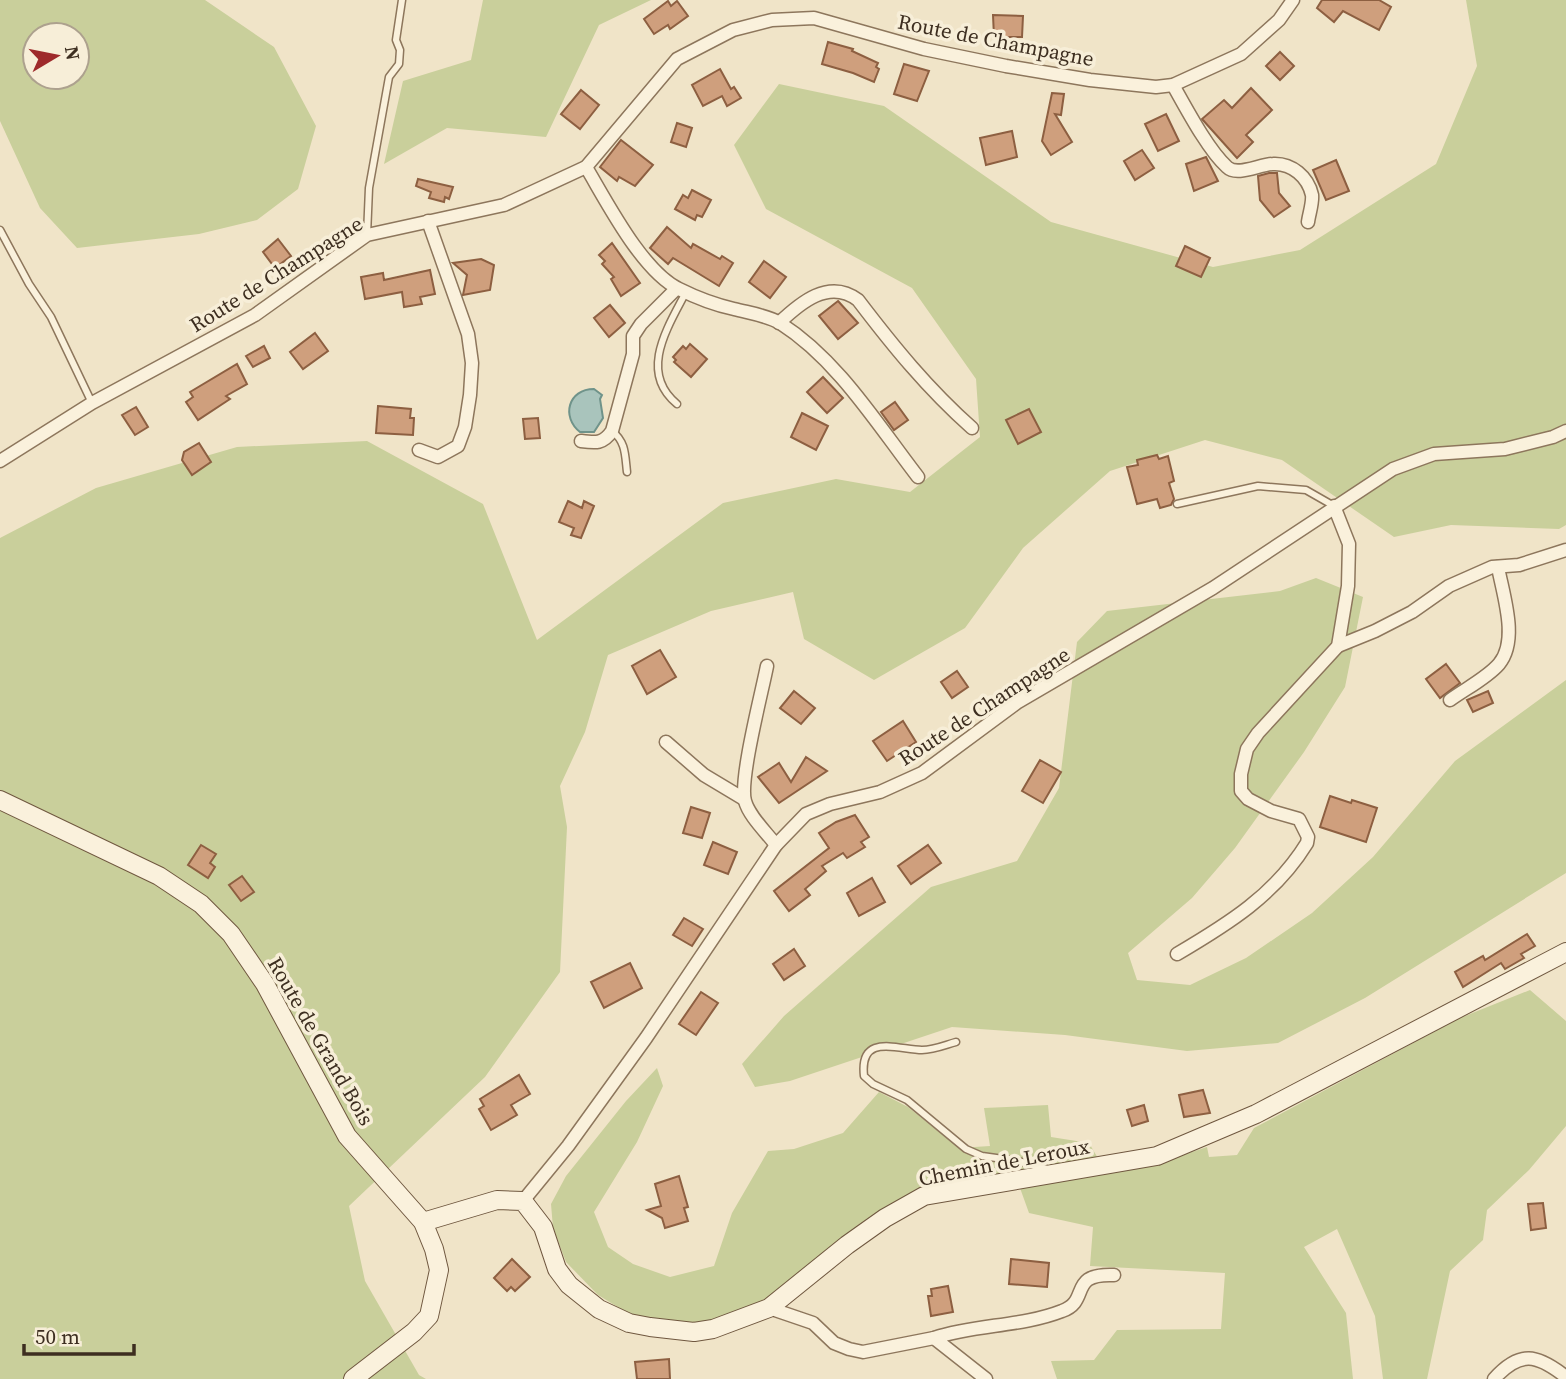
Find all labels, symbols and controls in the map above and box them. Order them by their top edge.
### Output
street label: Route de Champagne [896,7,1096,73]
north arrow [21,21,91,91]
text: N [59,44,87,62]
street label: Route de Champagne [184,209,368,339]
street label: Route de Champagne [893,640,1075,772]
street label: Route de Grand Bois [261,951,381,1131]
street label: Chemin de Leroux [916,1131,1092,1193]
scale bar [24,1312,135,1356]
text: 50 m [35,1322,80,1351]

